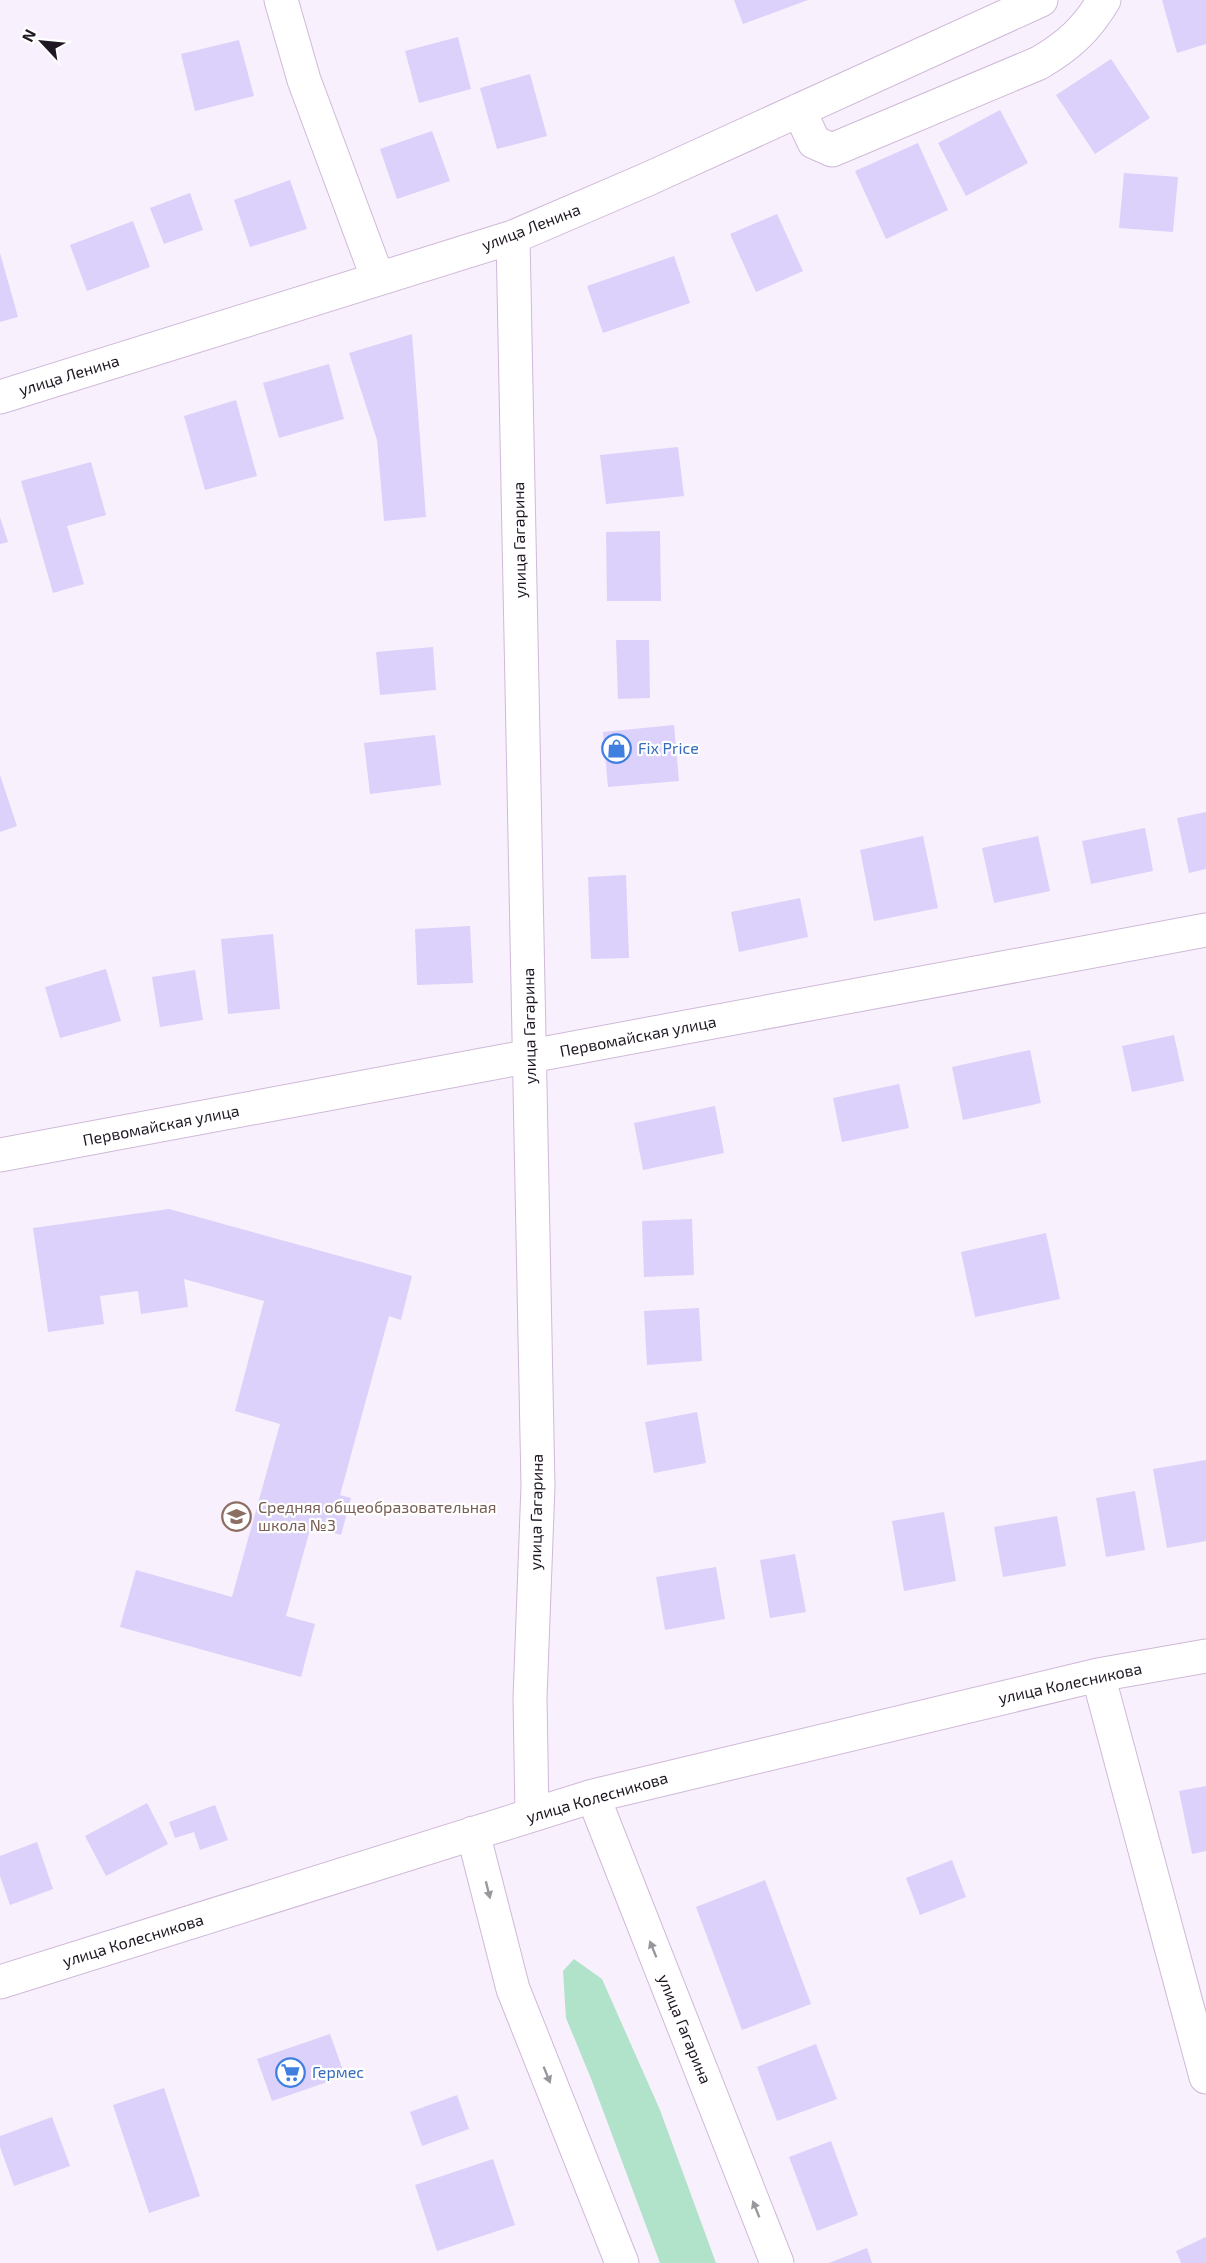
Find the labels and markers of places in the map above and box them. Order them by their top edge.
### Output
shop icon: Fix Price [601,732,633,764]
place label: Fix Price [638,738,699,757]
place label: Средняя общеобразовательная школа №3 [258,1497,496,1534]
school or university icon: Средняя общеобразовательная школа №3 [221,1500,253,1532]
supermarket icon: Гермес [275,2056,307,2088]
place label: Гермес [312,2062,364,2081]

